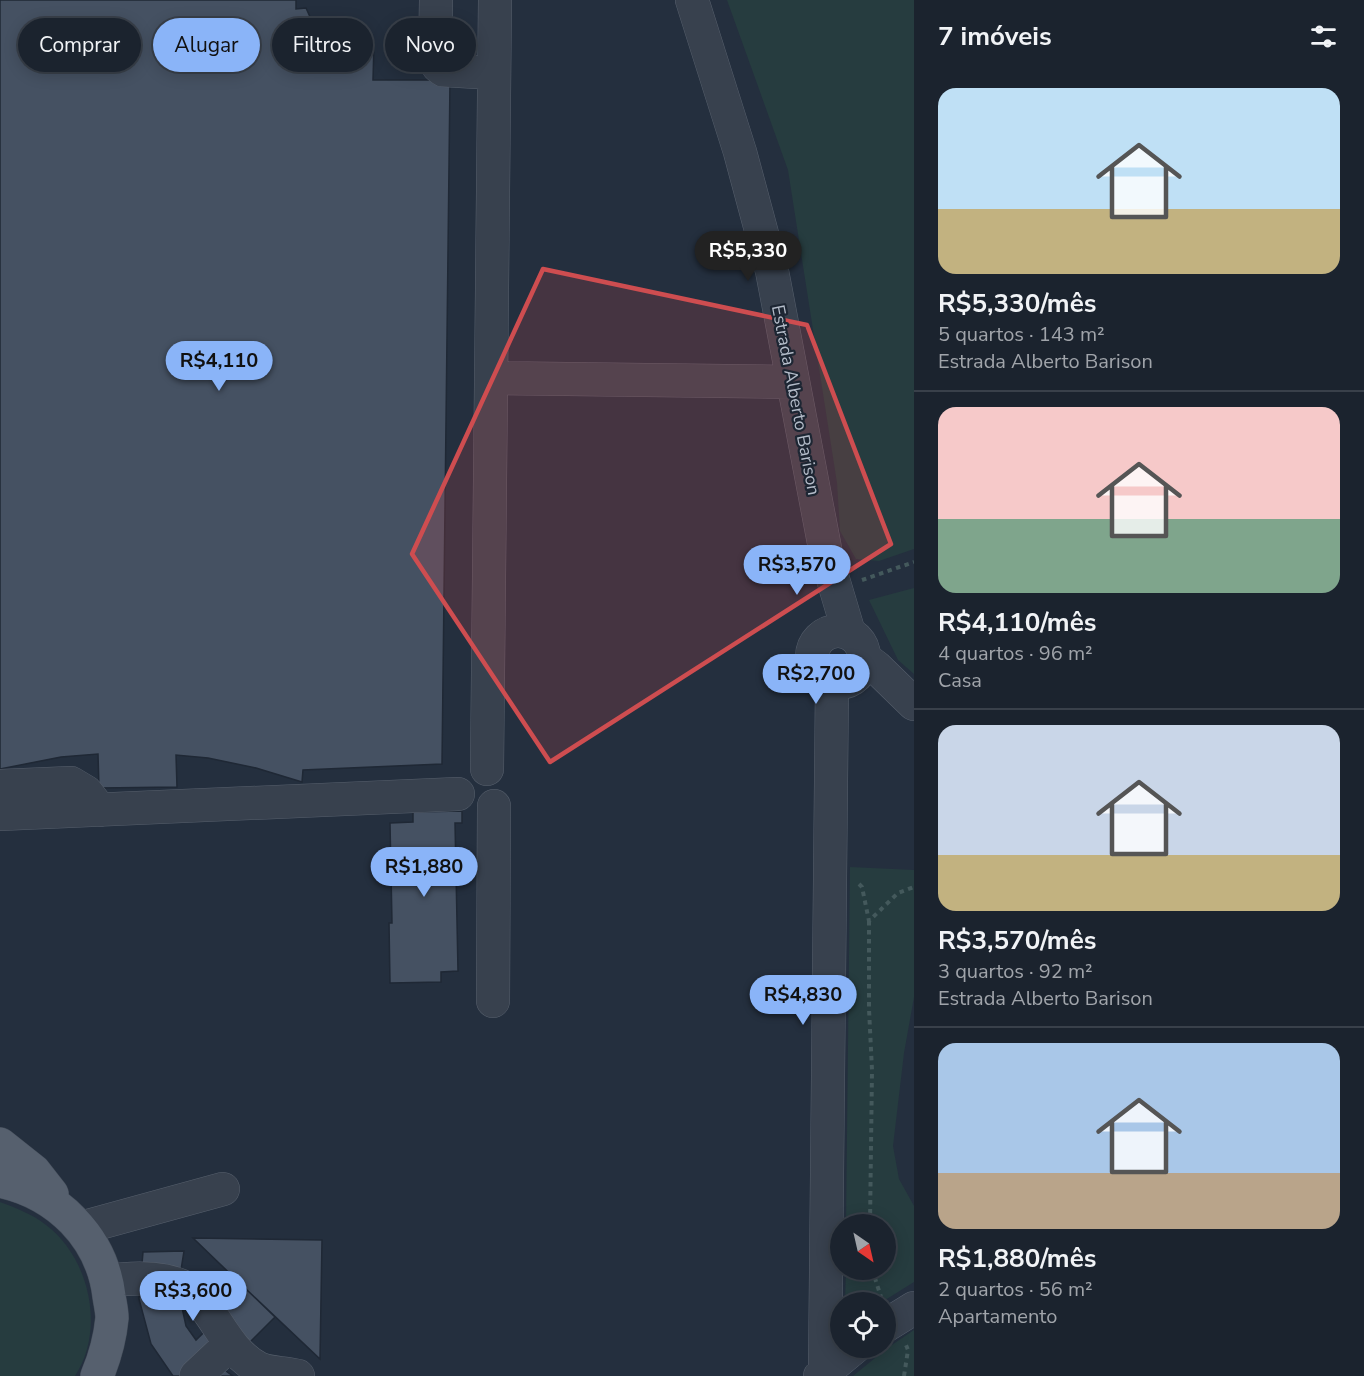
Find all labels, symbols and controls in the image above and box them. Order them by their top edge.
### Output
chip: Comprar [18,18,141,72]
chip: Alugar [153,18,260,72]
chip: Filtros [272,18,373,72]
chip: Novo [385,18,476,72]
text: 7 imóveis [938,19,1052,54]
icon: filters [1307,20,1340,53]
icon: home [1085,127,1193,235]
pin: R$5,330 [693,231,803,282]
text: R$5,330 [709,237,787,264]
text: R$5,330/mês [938,286,1096,321]
street label: Estrada Alberto Barison [766,303,826,497]
text: 5 quartos · 143 m² [938,321,1105,348]
pin: R$4,110 [164,341,274,392]
text: R$4,110 [180,347,258,374]
text: Estrada Alberto Barison [938,348,1153,375]
icon: home [1085,446,1193,554]
pin: R$3,570 [742,545,852,596]
text: R$3,570 [758,551,836,578]
text: R$4,110/mês [938,605,1096,640]
text: 4 quartos · 96 m² [938,640,1093,667]
pin: R$2,700 [761,654,871,705]
text: R$2,700 [777,660,855,687]
text: Casa [938,667,982,694]
icon: home [1085,764,1193,872]
pin: R$1,880 [369,847,479,898]
text: R$1,880 [385,853,463,880]
text: R$3,570/mês [938,923,1096,958]
text: 3 quartos · 92 m² [938,958,1093,985]
pin: R$4,830 [748,975,858,1026]
text: R$4,830 [764,981,842,1008]
text: Estrada Alberto Barison [938,985,1153,1012]
icon: home [1085,1082,1193,1190]
north arrow [830,1214,896,1280]
map controls [830,1214,896,1358]
text: R$1,880/mês [938,1241,1096,1276]
pin: R$3,600 [138,1271,248,1322]
text: 2 quartos · 56 m² [938,1276,1093,1303]
text: R$3,600 [154,1277,232,1304]
button: locate [830,1292,896,1358]
text: Apartamento [938,1303,1057,1330]

